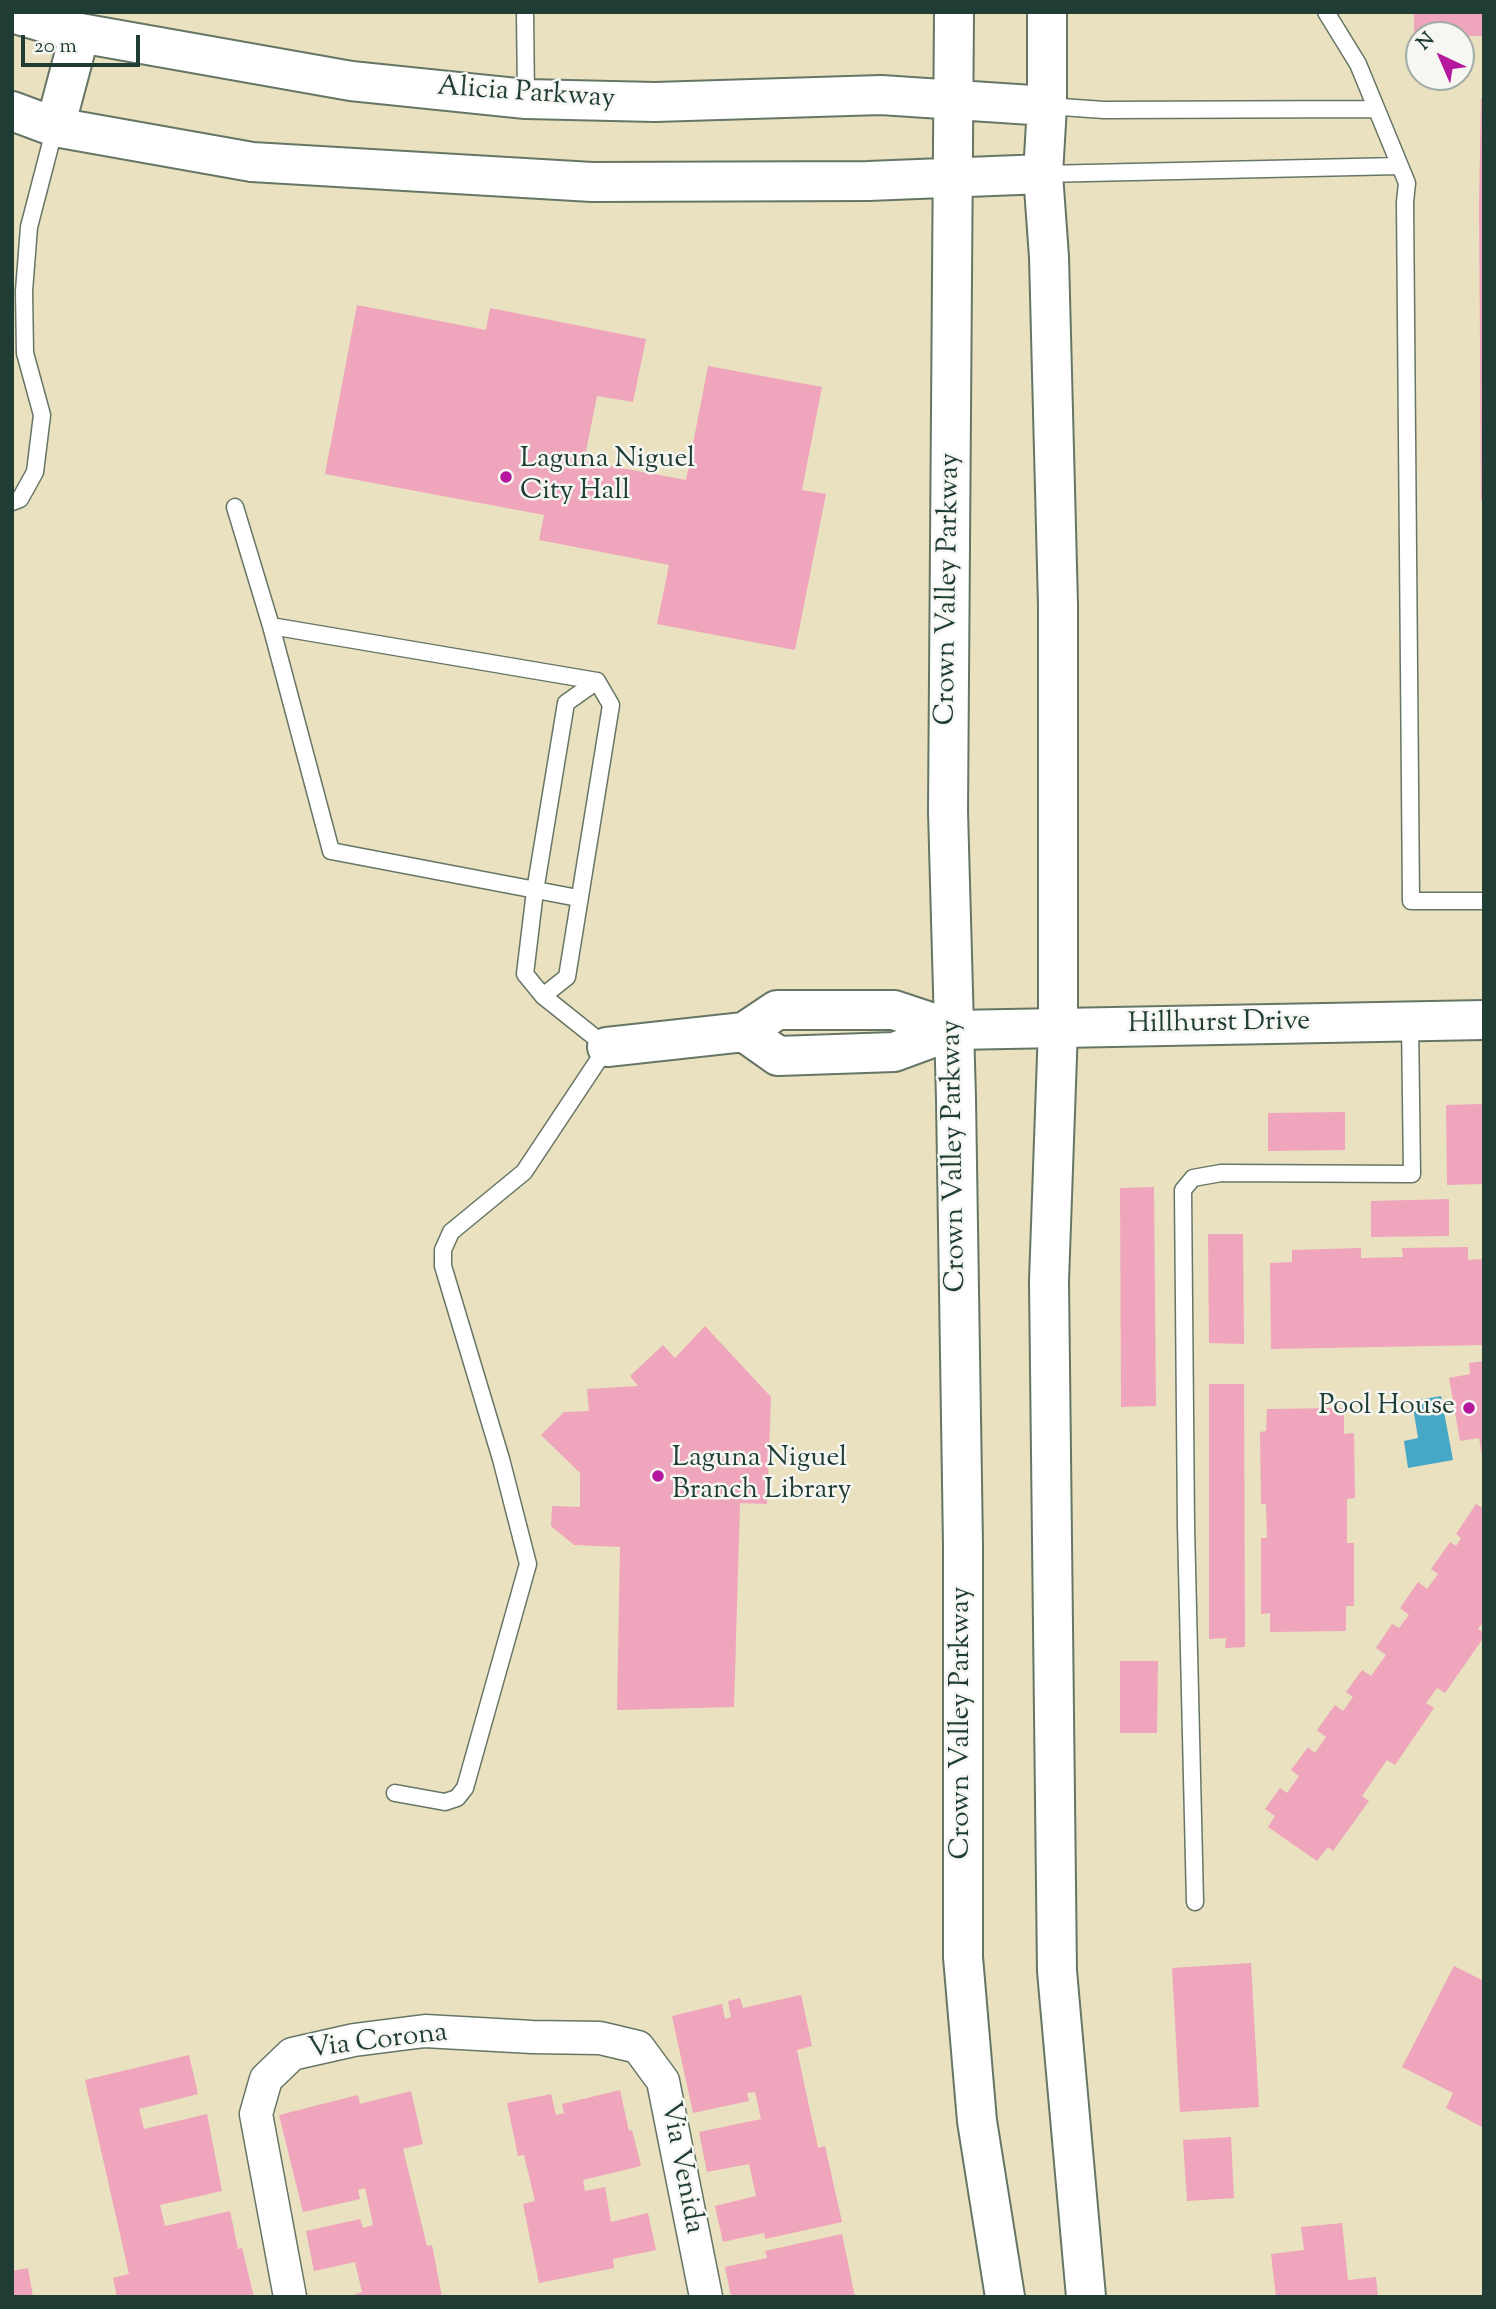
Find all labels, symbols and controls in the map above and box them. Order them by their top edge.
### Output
scale bar [24,21,144,65]
north arrow [1405,21,1475,91]
text: N [1412,27,1441,57]
text: 20 m [34,32,77,62]
street label: Alicia Parkway [436,72,616,118]
place label: Laguna Niguel City Hall [520,444,695,510]
street label: Crown Valley Parkway [931,452,969,726]
marker: Laguna Niguel City Hall [498,469,514,485]
street label: Hillhurst Drive [1128,1007,1310,1043]
street label: Crown Valley Parkway [937,1019,975,1293]
place label: Pool House [1319,1391,1455,1425]
marker: Pool House [1461,1400,1477,1416]
place label: Laguna Niguel Branch Library [672,1443,852,1509]
marker: Laguna Niguel Branch Library [650,1468,666,1484]
street label: Crown Valley Parkway [946,1587,980,1859]
street label: Via Corona [306,2018,450,2068]
street label: Via Venida [651,2099,709,2237]

